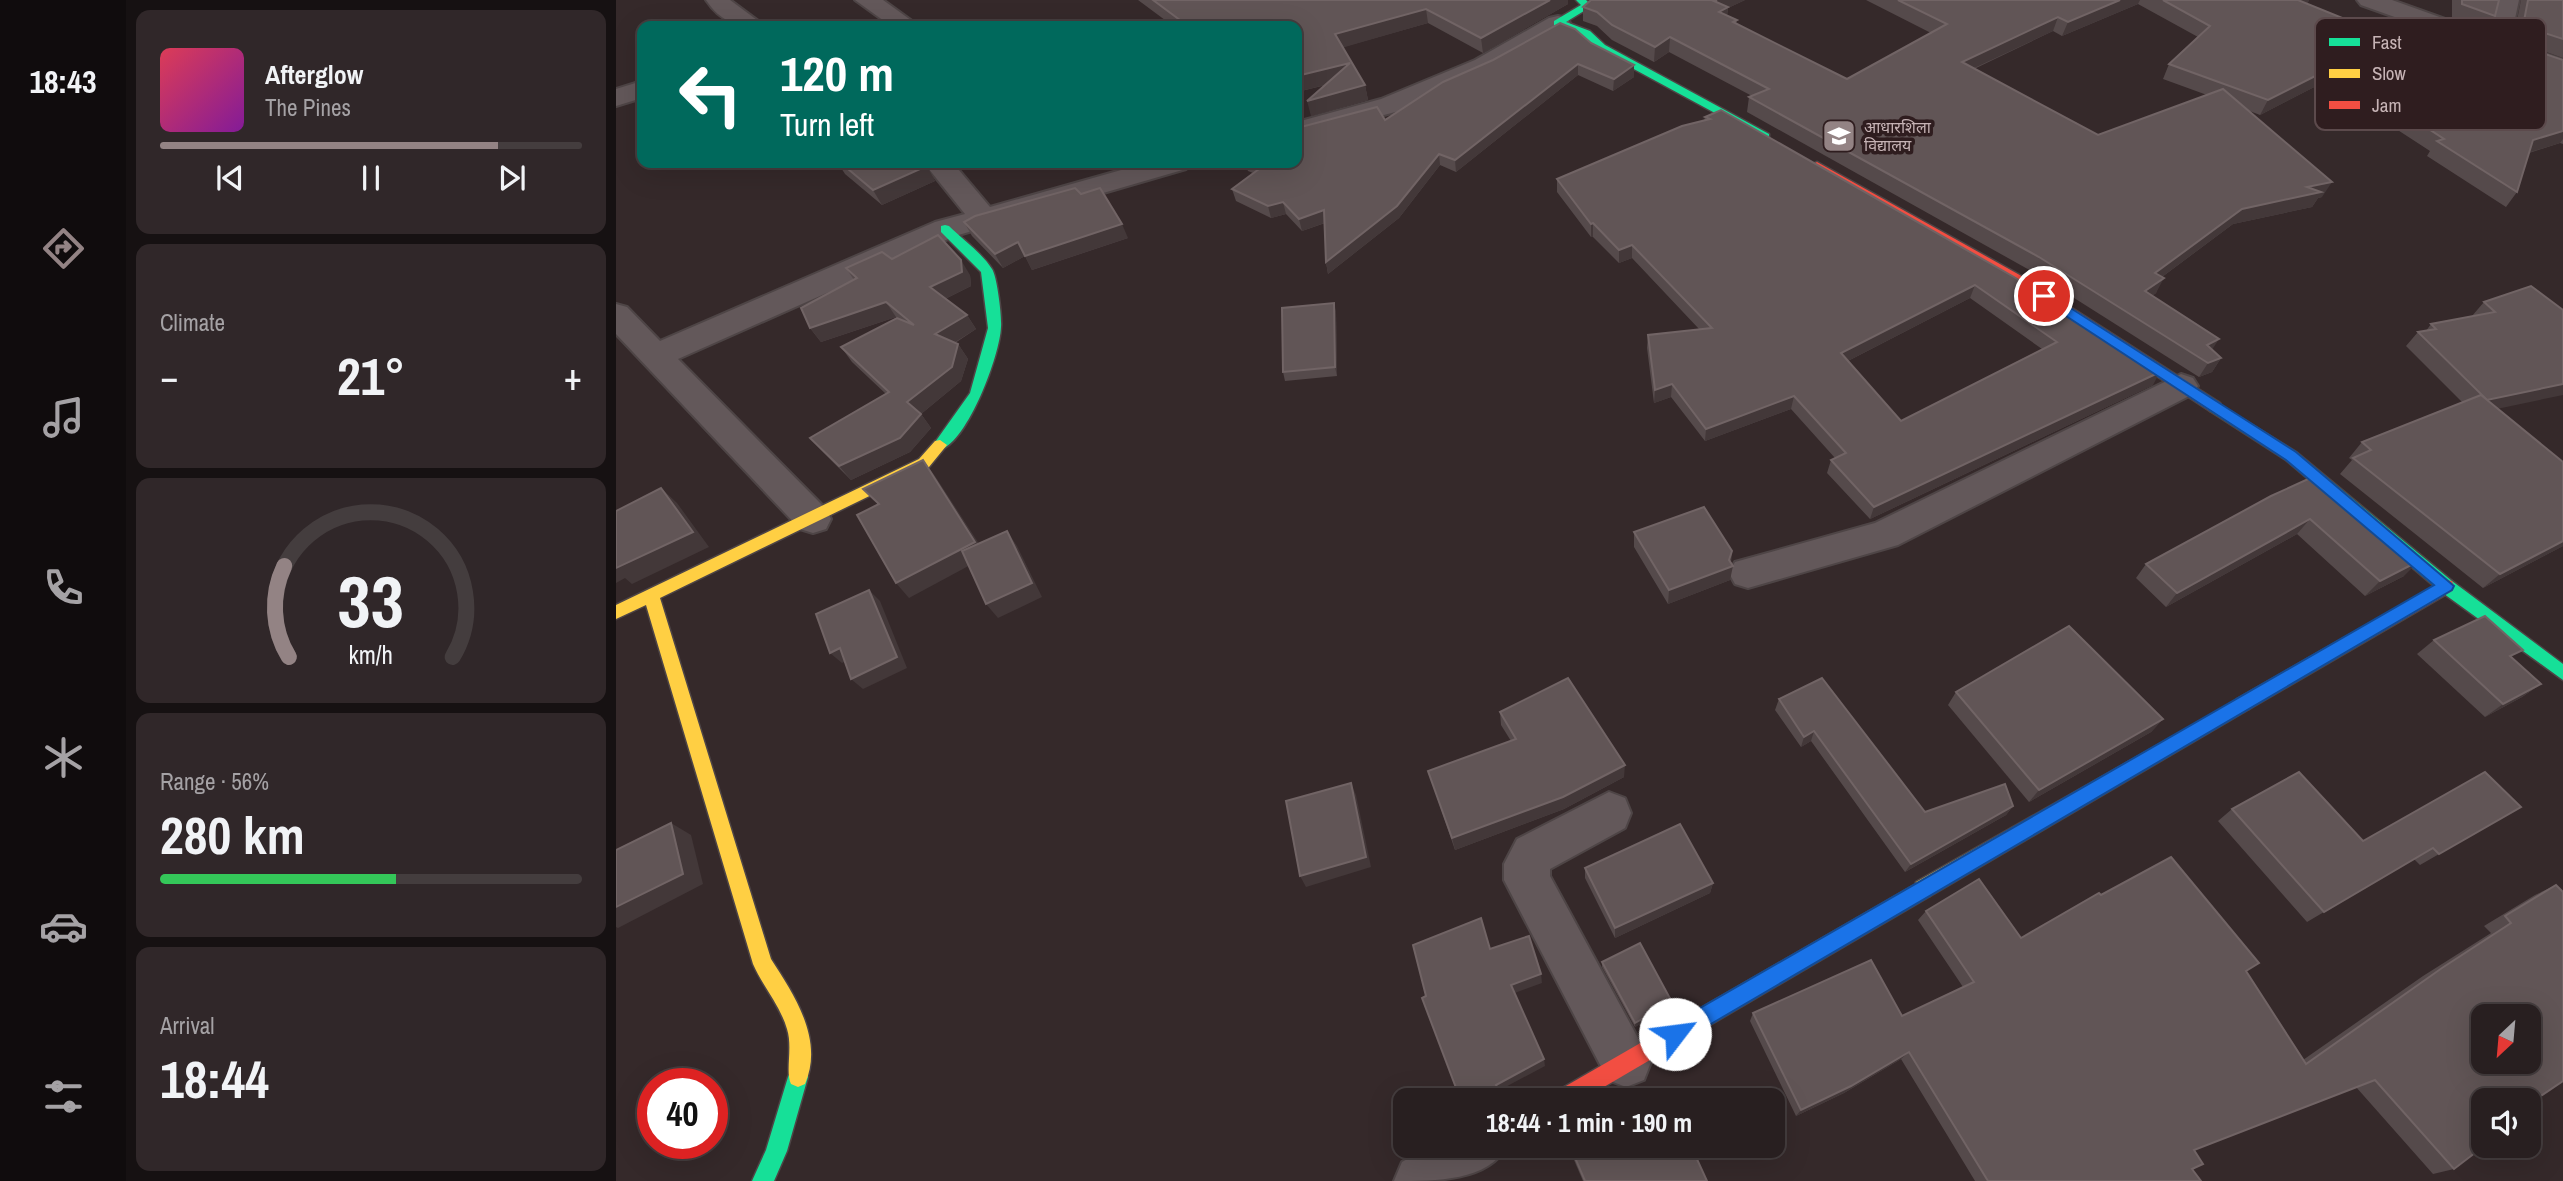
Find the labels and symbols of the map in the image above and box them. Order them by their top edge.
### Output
legend [2315,18,2546,130]
text: Fast [2372,29,2402,55]
text: Slow [2372,60,2407,86]
text: Jam [2372,92,2401,118]
place label: आधारशिला विद्यालय [1864,116,1932,156]
school or university icon: आधारशिला विद्यालय [1820,117,1858,155]
pin [2014,266,2074,326]
position arrow [1638,997,1712,1071]
north arrow [2471,1004,2541,1074]
speed limit sign: 40 [637,1068,728,1159]

